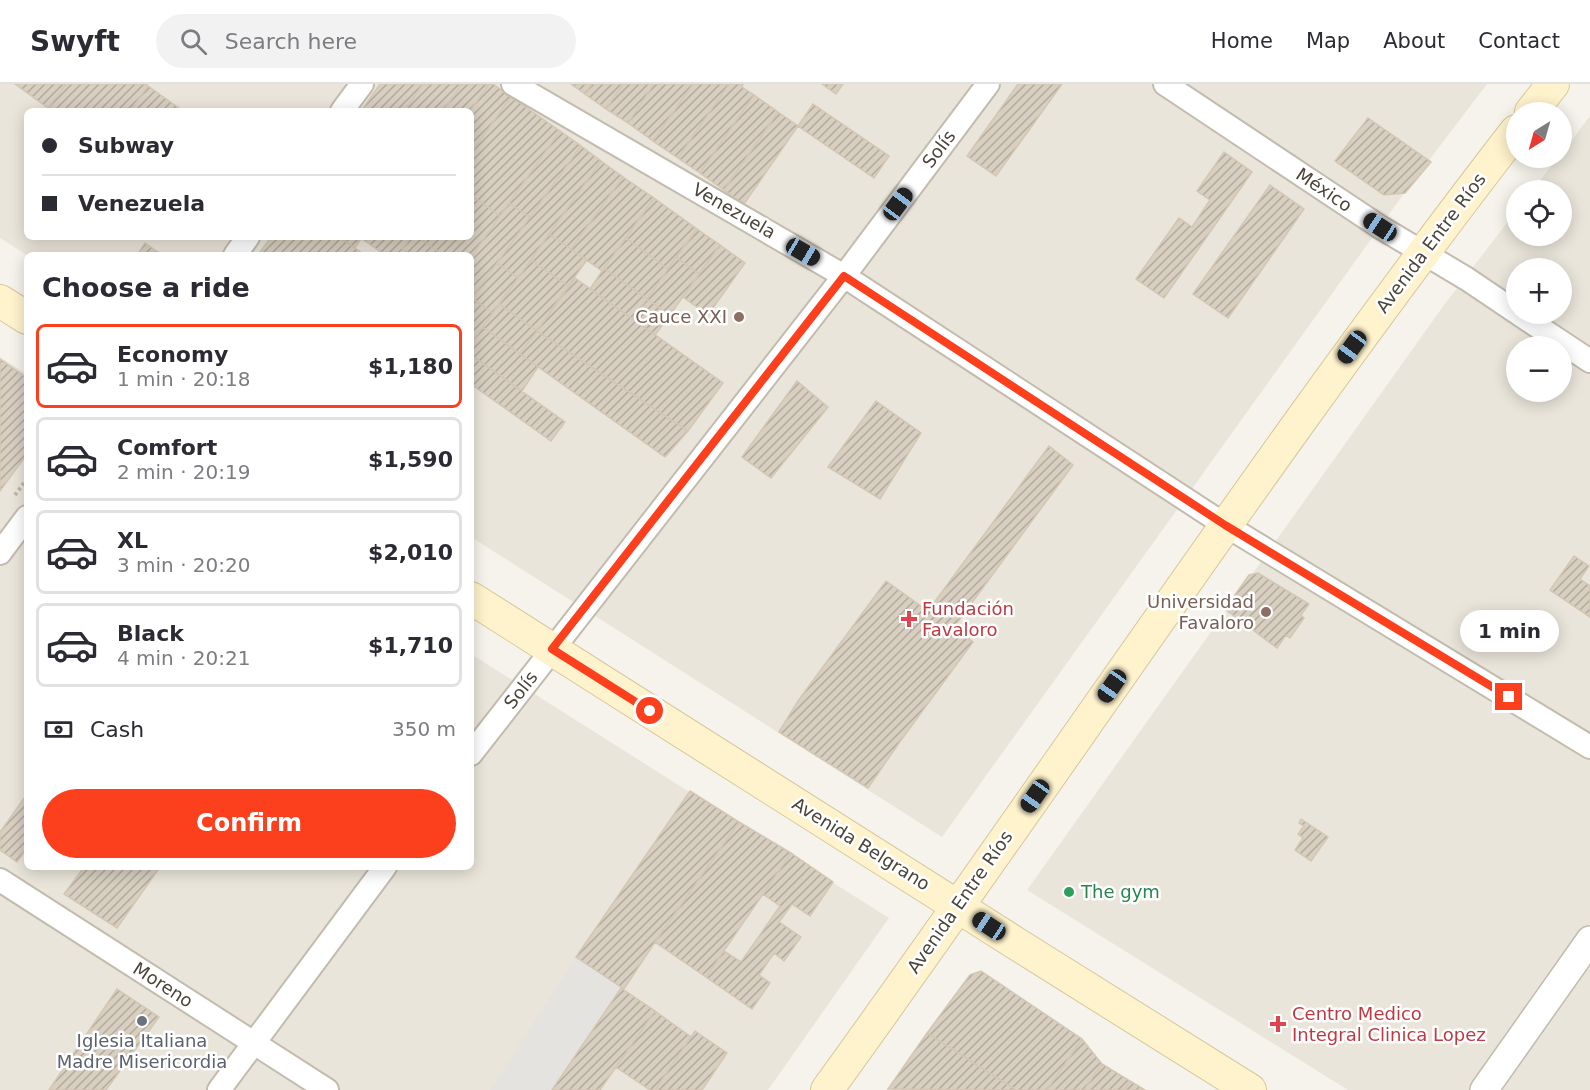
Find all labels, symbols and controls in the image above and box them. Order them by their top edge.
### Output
search box [156,14,576,68]
text: Swyft [30,25,120,58]
icon: search [177,25,210,58]
text: Search here [225,29,357,54]
text: Home [1211,29,1273,53]
text: Map [1306,29,1350,53]
text: About [1383,29,1445,53]
text: Contact [1478,29,1560,53]
north arrow [1506,102,1572,168]
map controls [1506,102,1572,402]
street label: Solís [918,126,960,172]
text: Subway [78,133,174,158]
street label: México [1292,163,1356,216]
street label: Avenida Entre Ríos [1371,169,1490,317]
street label: Venezuela [689,178,780,243]
button: locate [1506,180,1572,246]
car [880,184,916,224]
text: Venezuela [78,191,205,216]
car [1360,210,1400,244]
car [783,235,823,269]
button: + [1506,258,1572,324]
text: Choose a ride [42,272,250,303]
place label: Cauce XXI [635,306,727,327]
marker: Cauce XXI [732,310,746,324]
car [1334,327,1370,367]
button: − [1506,336,1572,402]
icon: car [45,339,99,393]
text: Economy [117,342,228,367]
text: $1,180 [368,354,453,379]
text: 1 min · 20:18 [117,367,251,391]
icon: car [45,432,99,486]
text: Comfort [117,435,217,460]
text: $1,590 [368,447,453,472]
text: 2 min · 20:19 [117,460,251,484]
icon: car [45,525,99,579]
text: XL [117,528,148,553]
text: $2,010 [368,540,453,565]
text: 3 min · 20:20 [117,553,251,577]
place label: Universidad Favaloro [1147,591,1254,633]
place label: Fundación Favaloro [922,598,1014,640]
marker: Universidad Favaloro [1259,605,1273,619]
marker: Fundación Favaloro [900,610,918,628]
callout: 1 min [1460,610,1558,652]
icon: car [45,618,99,672]
text: 1 min [1478,619,1541,643]
text: Black [117,621,184,646]
text: $1,710 [368,633,453,658]
text: 4 min · 20:21 [117,646,251,670]
car [1094,666,1130,706]
street label: Solís [499,667,542,713]
route end [1495,683,1522,710]
route start [636,697,663,724]
icon: cash [42,713,75,746]
text: Cash [90,717,144,742]
text: 350 m [392,717,456,741]
car [1017,776,1053,816]
button: Confirm [42,789,456,858]
street label: Avenida Belgrano [789,793,934,894]
street label: Avenida Entre Ríos [902,826,1017,977]
place label: The gym [1080,881,1160,902]
marker: The gym [1062,885,1076,899]
car [969,909,1009,943]
street label: Moreno [129,958,197,1012]
place label: Centro Medico Integral Clinica Lopez [1292,1003,1486,1045]
marker: Iglesia Italiana Madre Misericordia [135,1014,149,1028]
marker: Centro Medico Integral Clinica Lopez [1269,1015,1287,1033]
place label: Iglesia Italiana Madre Misericordia [57,1030,227,1072]

